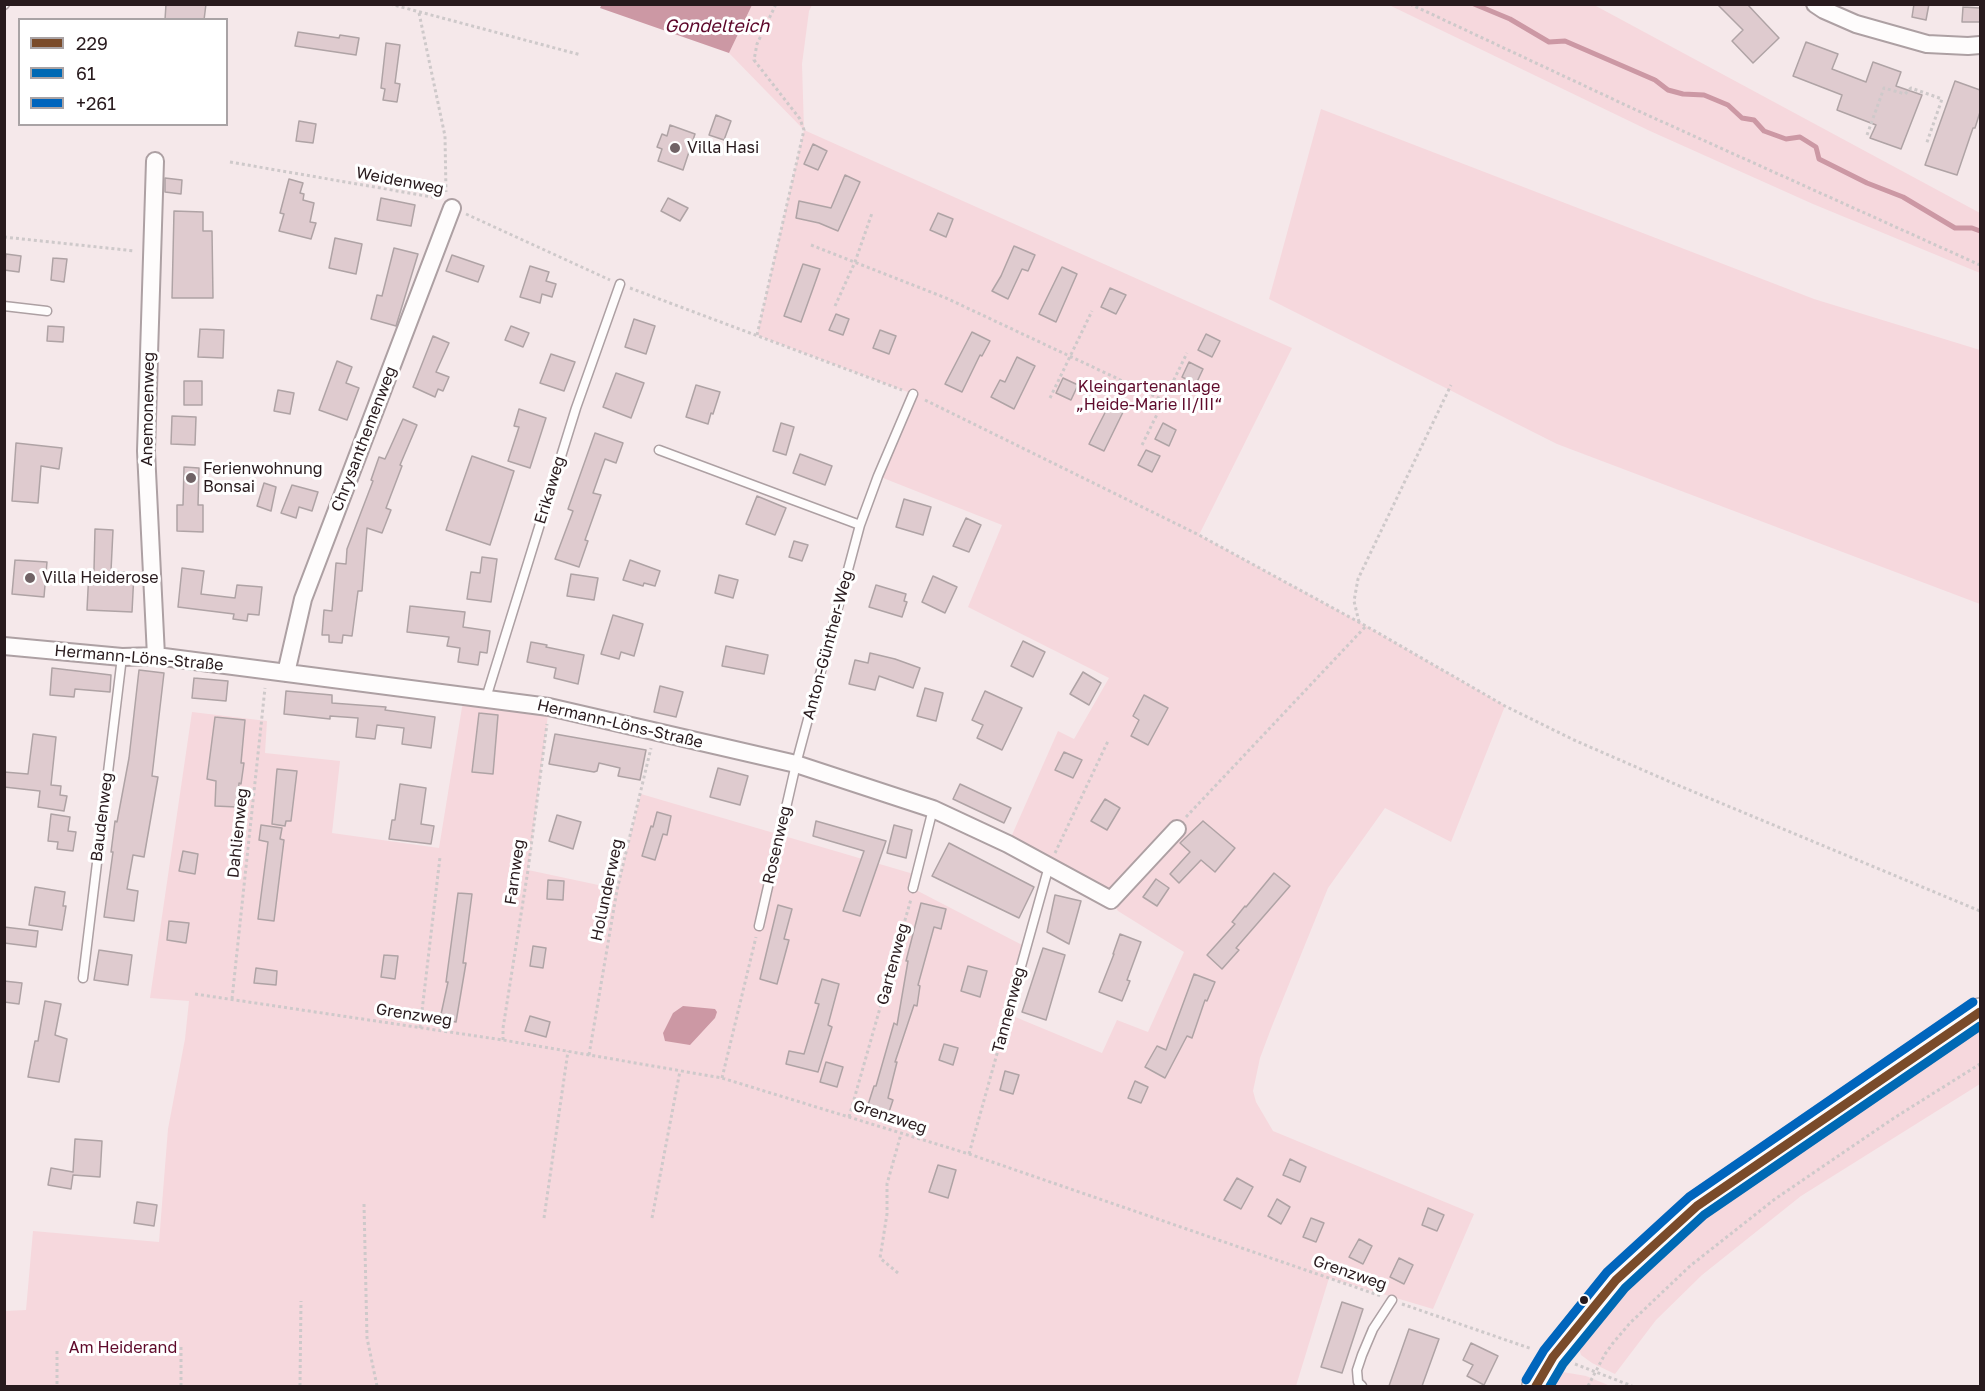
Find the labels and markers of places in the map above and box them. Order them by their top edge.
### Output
place label: Villa Hasi [687,138,759,158]
marker: Villa Hasi [668,141,682,155]
place label: Ferienwohnung Bonsai [203,459,323,497]
marker: Ferienwohnung Bonsai [184,471,198,485]
place label: Villa Heiderose [42,568,159,588]
marker: Villa Heiderose [23,571,37,585]
unlabelled marker [1578,1294,1590,1306]

